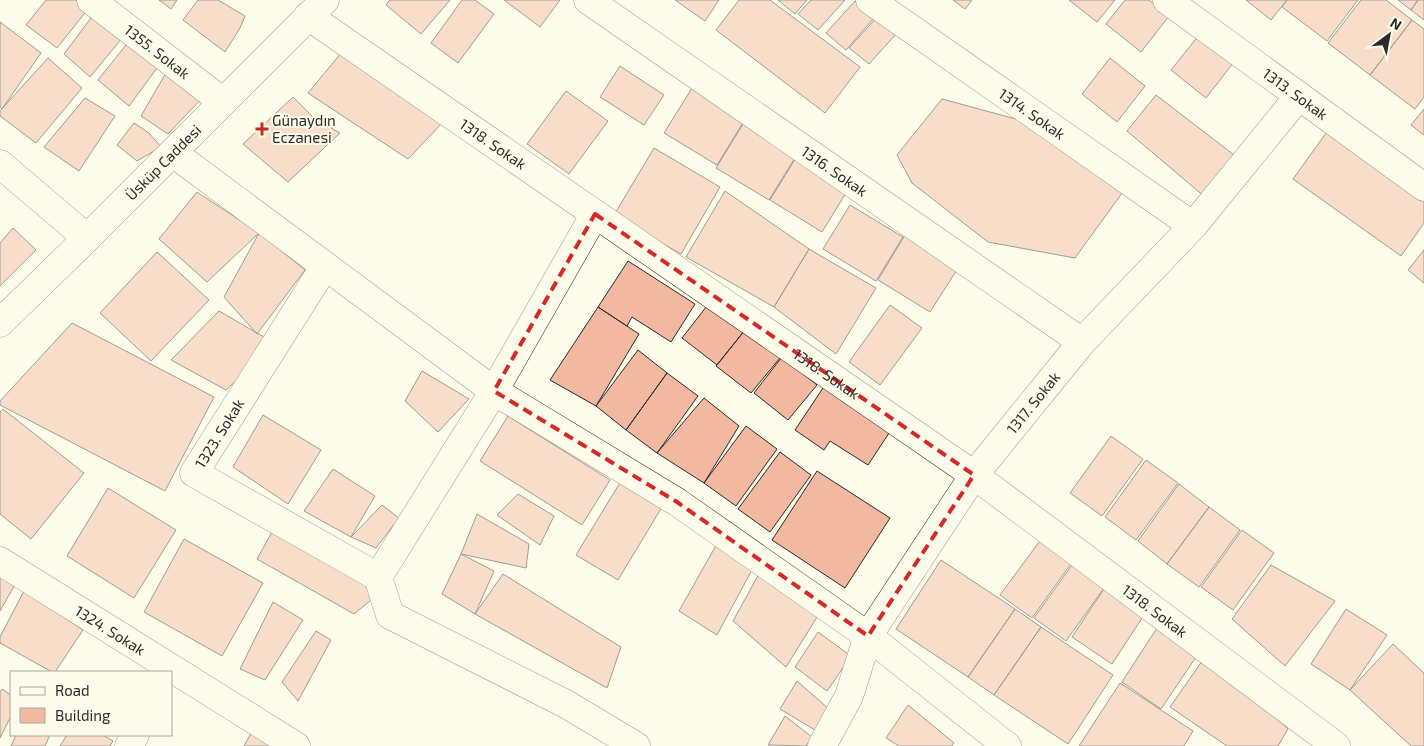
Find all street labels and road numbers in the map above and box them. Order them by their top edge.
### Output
street label: 1355. Sokak [121,20,194,82]
street label: 1313. Sokak [1260,64,1332,123]
street label: 1314. Sokak [996,84,1069,143]
street label: 1318. Sokak [457,115,530,173]
street label: Üsküp Caddesi [121,121,204,204]
street label: 1316. Sokak [798,142,871,200]
street label: 1318. Sokak [790,344,864,403]
street label: 1317. Sokak [1002,368,1064,437]
street label: 1323. Sokak [191,395,248,471]
street label: 1318. Sokak [1119,580,1191,641]
street label: 1324. Sokak [72,601,149,659]

